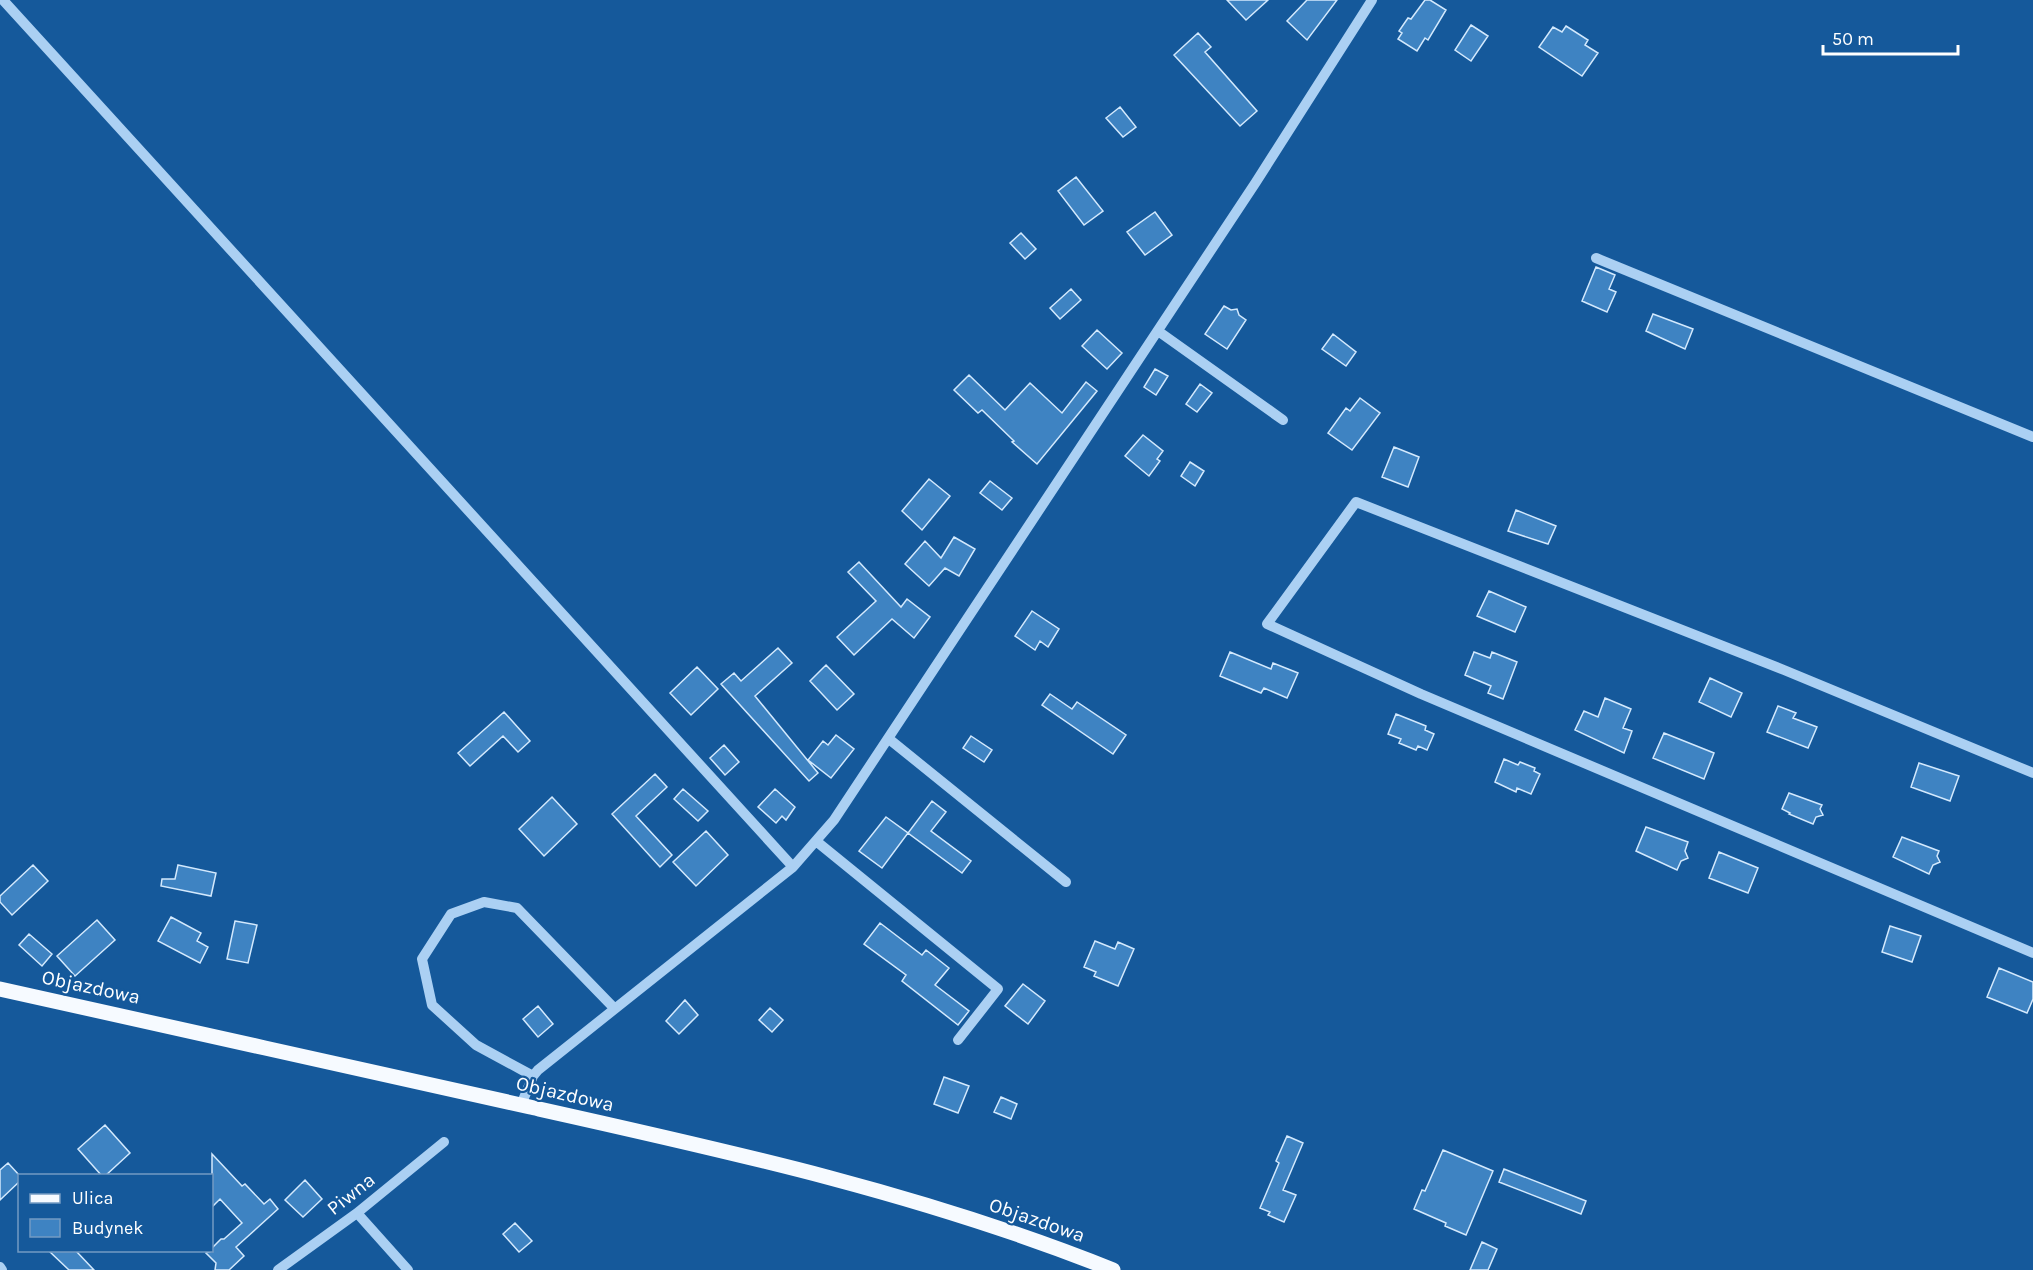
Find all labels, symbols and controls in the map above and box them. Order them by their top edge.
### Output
scale bar [1823,18,1958,56]
text: 50 m [1832,28,1874,50]
street label: Objazdowa [40,965,142,1009]
street label: Objazdowa [514,1072,616,1116]
street label: Piwna [322,1168,380,1220]
legend [18,1174,213,1252]
text: Ulica [72,1187,113,1209]
street label: Objazdowa [986,1193,1088,1247]
text: Budynek [72,1217,143,1239]

